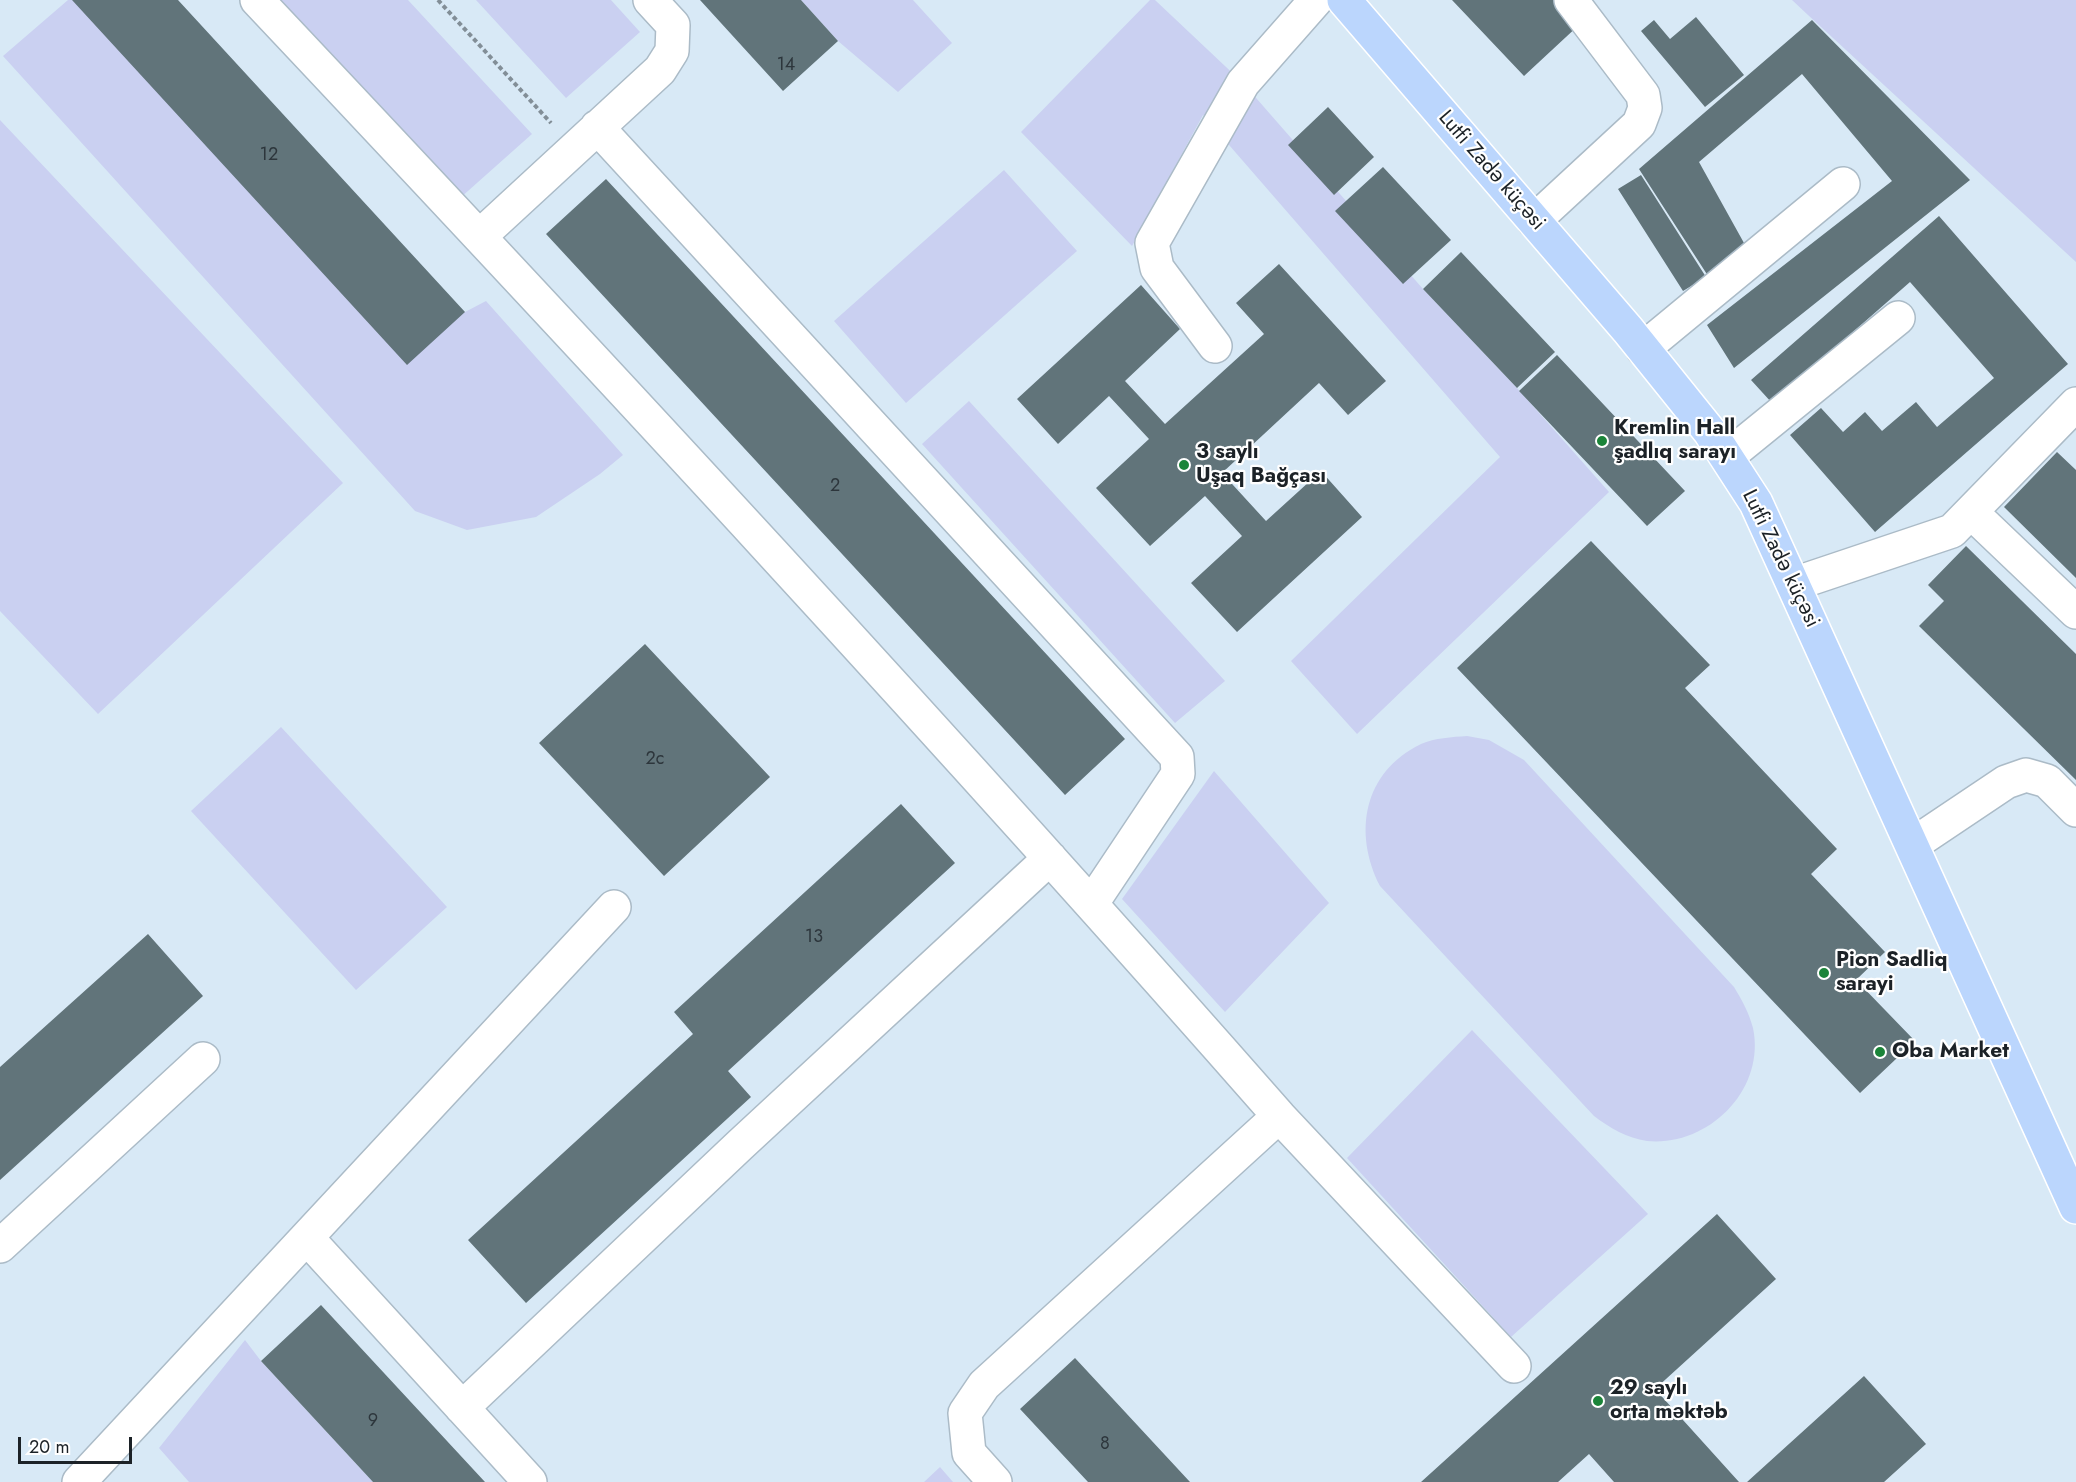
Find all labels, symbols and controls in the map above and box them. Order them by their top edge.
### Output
house number: 14 [777,55,795,77]
street label: Lutfi Zadə küçəsi [1432,106,1550,236]
house number: 12 [260,145,278,167]
place label: Kremlin Hall şadlıq sarayı [1614,416,1736,466]
marker: Kremlin Hall şadlıq sarayı [1595,434,1609,448]
place label: 3 saylı Uşaq Bağçası [1196,440,1326,490]
marker: 3 saylı Uşaq Bağçası [1177,458,1191,472]
house number: 2 [830,476,840,498]
street label: Lutfi Zadə küçəsi [1736,486,1824,632]
house number: 2c [646,749,664,771]
house number: 13 [805,927,823,949]
place label: Pion Sadliq sarayi [1836,948,1947,998]
marker: Pion Sadliq sarayi [1817,966,1831,980]
place label: Oba Market [1892,1039,2009,1065]
marker: Oba Market [1873,1045,1887,1059]
place label: 29 saylı orta məktəb [1610,1376,1728,1426]
marker: 29 saylı orta məktəb [1591,1394,1605,1408]
house number: 9 [368,1411,378,1433]
scale bar [21,1425,135,1463]
text: 20 m [29,1434,69,1460]
house number: 8 [1100,1434,1110,1456]

